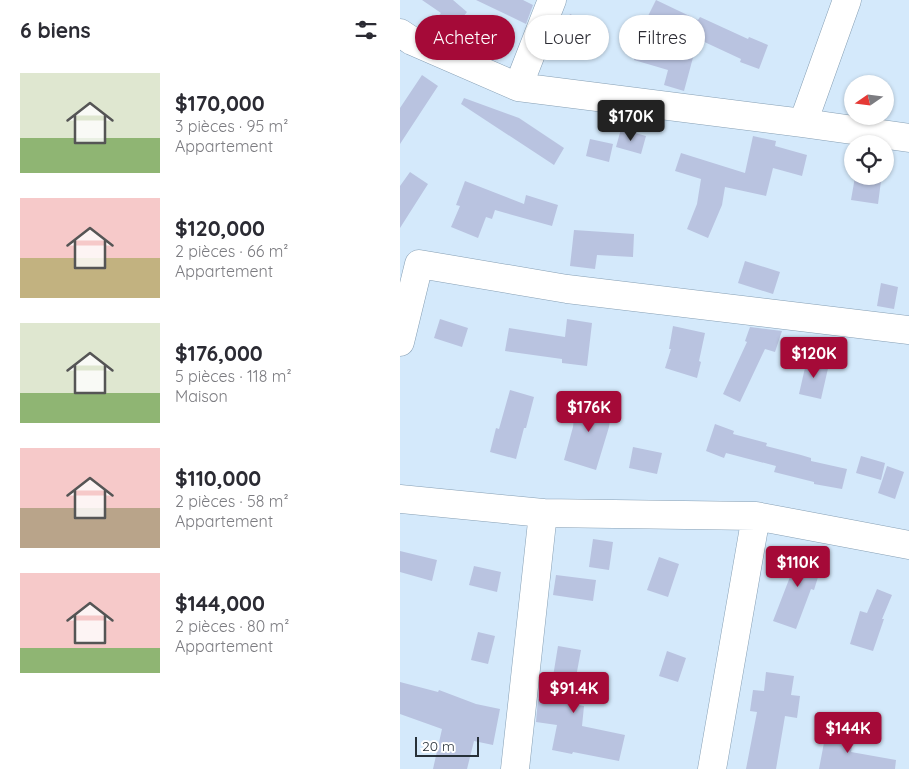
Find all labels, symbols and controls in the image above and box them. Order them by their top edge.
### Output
chip: Acheter [415,15,515,60]
chip: Louer [525,15,609,60]
chip: Filtres [619,15,705,60]
icon: filters [352,16,380,44]
text: 6 biens [20,17,91,43]
north arrow [844,75,894,125]
map controls [844,75,894,185]
text: $170,000 [175,90,265,116]
icon: home [60,93,120,153]
pin: $170K [596,100,666,142]
text: $170K [609,106,653,126]
text: 3 pièces · 95 m² [175,116,288,136]
button: locate [844,135,894,185]
text: Appartement [175,136,273,156]
text: $120,000 [175,215,265,241]
icon: home [60,218,120,278]
text: 2 pièces · 66 m² [175,241,288,261]
text: Appartement [175,261,273,281]
pin: $120K [779,336,849,379]
text: $176,000 [175,340,263,366]
icon: home [60,343,120,403]
text: $120K [791,343,837,363]
text: 5 pièces · 118 m² [175,366,291,386]
text: Maison [175,386,228,406]
pin: $176K [554,390,624,433]
text: $176K [567,397,611,417]
text: $110,000 [175,465,261,491]
icon: home [60,468,120,528]
text: 2 pièces · 58 m² [175,491,288,511]
text: Appartement [175,511,273,531]
pin: $110K [763,546,833,588]
text: $110K [777,552,819,572]
text: $144,000 [175,590,265,616]
icon: home [60,593,120,653]
text: 2 pièces · 80 m² [175,616,289,636]
text: Appartement [175,636,273,656]
pin: $91.4K [533,672,615,714]
text: $91.4K [550,678,598,698]
pin: $144K [813,712,883,754]
text: $144K [825,718,871,738]
scale bar [415,734,479,757]
text: 20 m [422,737,455,755]

